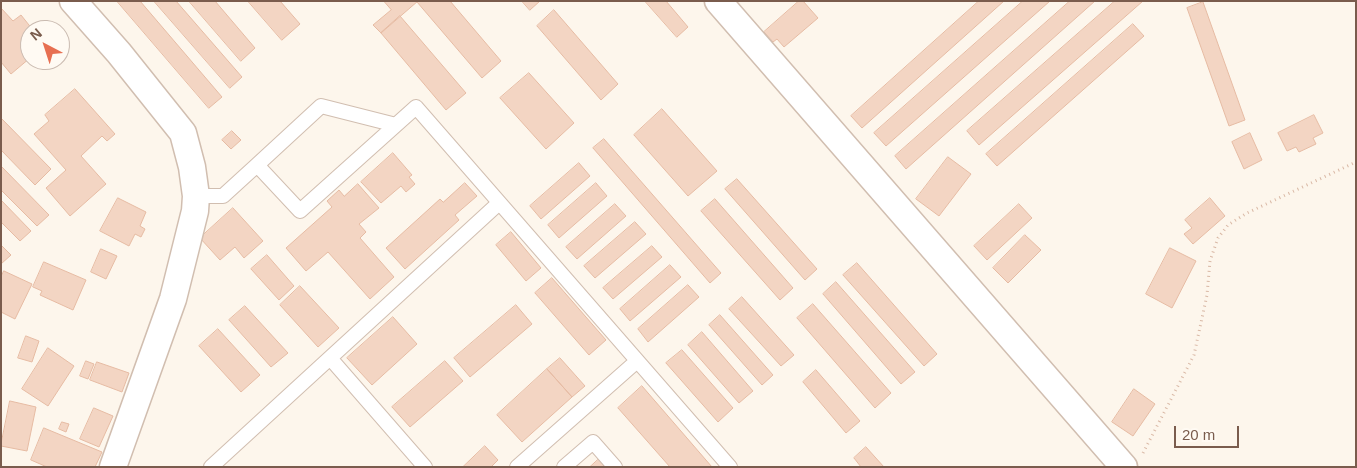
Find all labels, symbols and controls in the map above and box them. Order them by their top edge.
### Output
north arrow [20,20,70,70]
text: N [27,25,45,44]
scale bar [1177,416,1242,448]
text: 20 m [1182,426,1215,443]

